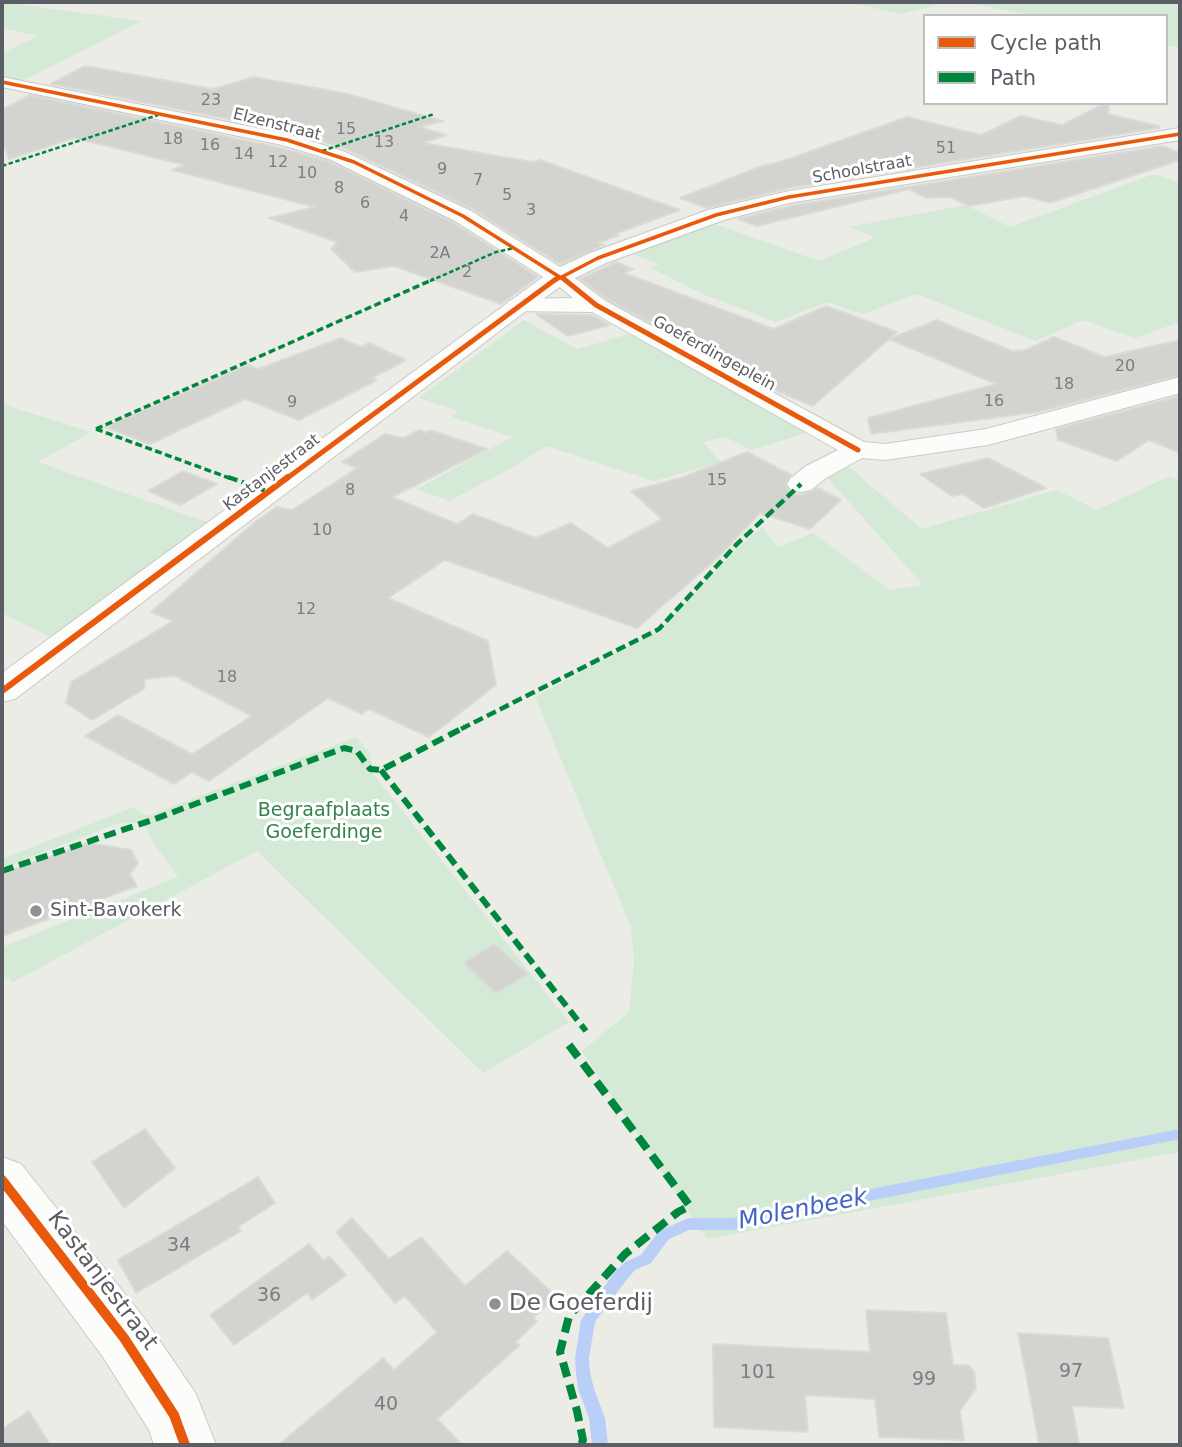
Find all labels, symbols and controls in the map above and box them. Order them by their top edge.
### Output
legend [923,14,1168,105]
text: Cycle path [990,31,1102,55]
text: Path [990,66,1036,90]
house number: 23 [201,91,221,111]
street label: Elzenstraat [231,105,323,145]
house number: 15 [336,120,356,140]
house number: 18 [163,130,183,150]
house number: 13 [374,133,394,153]
house number: 16 [200,136,220,156]
house number: 51 [936,139,956,159]
house number: 14 [234,145,254,165]
street label: Schoolstraat [811,152,913,188]
house number: 12 [268,153,288,173]
house number: 9 [437,160,447,180]
house number: 10 [297,164,317,184]
house number: 7 [473,171,483,191]
house number: 8 [334,179,344,199]
house number: 5 [502,186,512,206]
house number: 6 [360,194,370,214]
house number: 3 [526,201,536,221]
house number: 4 [399,207,409,227]
house number: 2A [429,244,451,264]
house number: 2 [462,263,472,283]
street label: Goeferdingeplein [649,312,779,396]
house number: 20 [1115,357,1135,377]
house number: 18 [1054,375,1074,395]
house number: 16 [984,392,1004,412]
house number: 9 [287,393,297,413]
street label: Kastanjestraat [220,430,324,516]
house number: 15 [707,471,727,491]
house number: 8 [345,481,355,501]
house number: 10 [312,521,332,541]
house number: 12 [296,600,316,620]
house number: 18 [217,668,237,688]
park label: Begraafplaats Goeferdinge [258,800,390,844]
place label: Sint-Bavokerk [50,900,181,922]
marker: Sint-Bavokerk [28,903,44,919]
water label: Molenbeek [736,1183,870,1237]
street label: Kastanjestraat [41,1206,163,1356]
house number: 34 [167,1235,191,1257]
house number: 36 [257,1285,281,1307]
place label: De Goeferdij [509,1290,653,1318]
marker: De Goeferdij [487,1296,503,1312]
house number: 97 [1059,1361,1083,1383]
house number: 101 [740,1362,776,1384]
house number: 99 [912,1369,936,1391]
house number: 40 [374,1394,398,1416]

